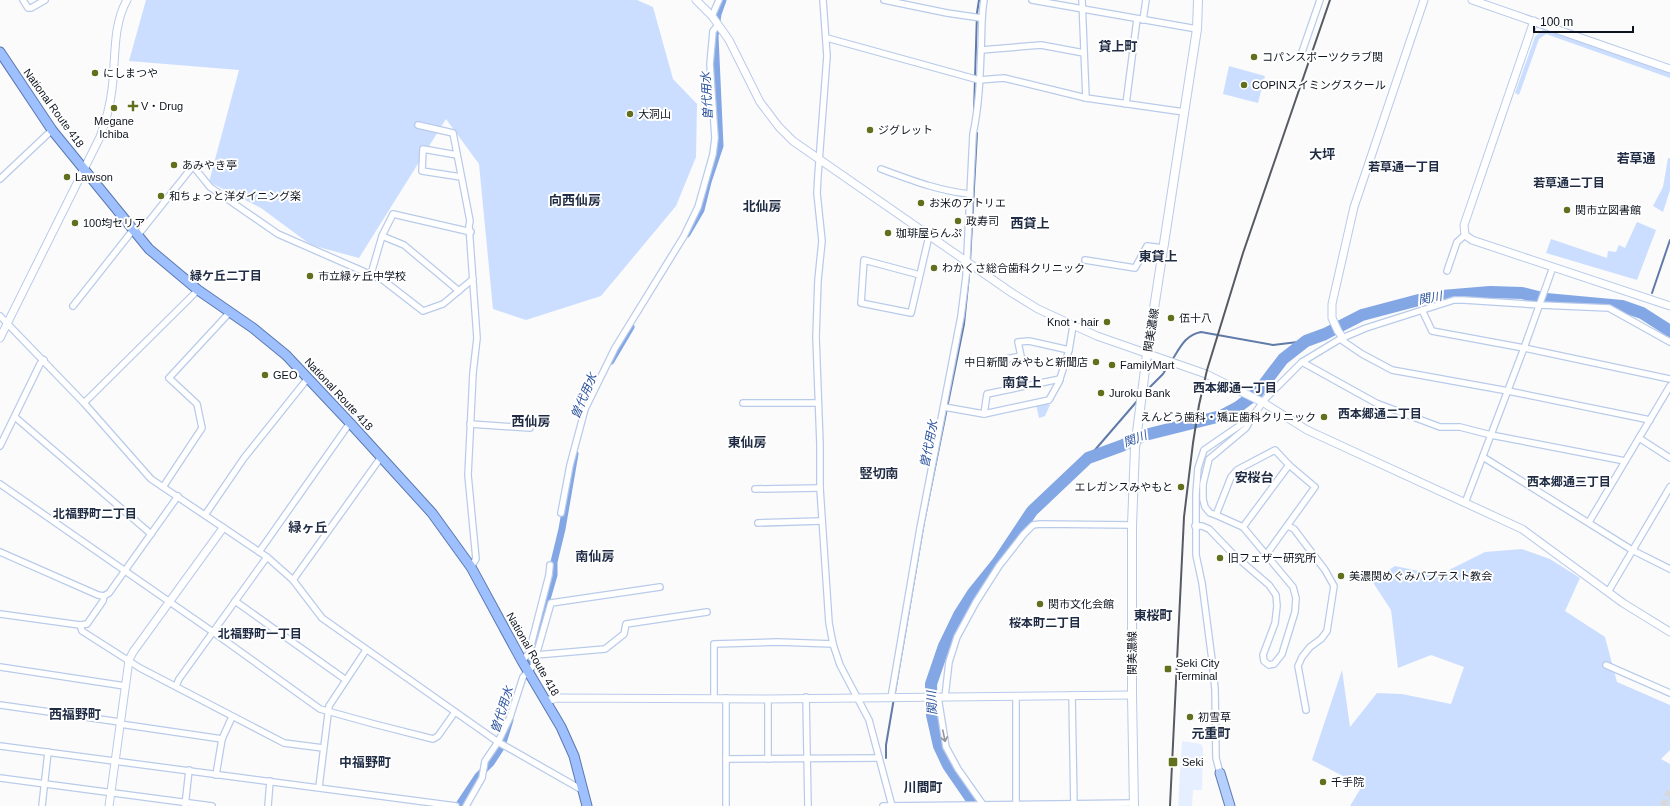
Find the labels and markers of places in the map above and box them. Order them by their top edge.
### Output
place label: コパンスポーツクラブ関 [1262,51,1383,63]
marker: コパンスポーツクラブ関 [1249,52,1259,62]
place label: にしまつや [103,67,158,79]
marker: にしまつや [90,68,100,78]
place label: COPINスイミングスクール [1252,79,1386,91]
marker: COPINスイミングスクール [1239,80,1249,90]
place label: V・Drug [141,100,183,112]
marker: V・Drug [128,101,138,111]
marker: Megane Ichiba [109,103,119,113]
place label: 大洞山 [638,108,671,120]
marker: 大洞山 [625,109,635,119]
place label: Megane Ichiba [94,115,134,140]
place label: ジグレット [878,124,933,136]
marker: ジグレット [865,125,875,135]
place label: あみやき亭 [182,159,237,171]
marker: あみやき亭 [169,160,179,170]
place label: Lawson [75,171,113,183]
marker: Lawson [62,172,72,182]
place label: 和ちょっと洋ダイニング楽 [169,190,301,202]
marker: 和ちょっと洋ダイニング楽 [156,191,166,201]
place label: お米のアトリエ [929,197,1006,209]
marker: お米のアトリエ [916,198,926,208]
place label: 関市立図書館 [1575,204,1641,216]
marker: 関市立図書館 [1562,205,1572,215]
place label: 政寿司 [966,215,999,227]
marker: 政寿司 [953,216,963,226]
place label: 100均セリア [83,217,145,229]
marker: 100均セリア [70,218,80,228]
place label: 珈琲屋らんぷ [896,227,962,239]
marker: 珈琲屋らんぷ [883,228,893,238]
place label: わかくさ総合歯科クリニック [942,262,1085,274]
marker: わかくさ総合歯科クリニック [929,263,939,273]
place label: 市立緑ヶ丘中学校 [318,270,406,282]
marker: 市立緑ヶ丘中学校 [305,271,315,281]
place label: 伍十八 [1179,312,1212,324]
marker: 伍十八 [1166,313,1176,323]
place label: Knot・hair [1047,316,1099,328]
marker: Knot・hair [1102,317,1112,327]
place label: 中日新聞 みやもと新聞店 [964,356,1088,368]
marker: 中日新聞 みやもと新聞店 [1091,357,1101,367]
place label: FamilyMart [1120,359,1174,371]
marker: FamilyMart [1107,360,1117,370]
place label: GEO [273,369,298,381]
marker: GEO [260,370,270,380]
place label: Juroku Bank [1109,387,1171,399]
marker: Juroku Bank [1096,388,1106,398]
place label: えんどう歯科・矯正歯科クリニック [1140,411,1316,423]
marker: えんどう歯科・矯正歯科クリニック [1319,412,1329,422]
place label: エレガンスみやもと [1074,481,1173,493]
marker: エレガンスみやもと [1176,482,1186,492]
place label: 旧フェザー研究所 [1228,552,1317,564]
marker: 旧フェザー研究所 [1215,553,1225,563]
place label: 美濃関めぐみバプテスト教会 [1349,570,1492,582]
marker: 美濃関めぐみバプテスト教会 [1336,571,1346,581]
place label: 関市文化会館 [1048,598,1114,610]
marker: 関市文化会館 [1035,599,1045,609]
place label: Seki City Terminal [1176,657,1220,682]
marker: Seki City Terminal [1163,664,1173,674]
place label: 初雪草 [1198,711,1231,723]
marker: 初雪草 [1185,712,1195,722]
marker: Seki [1167,756,1179,768]
place label: Seki [1182,756,1203,768]
place label: 千手院 [1331,776,1364,788]
marker: 千手院 [1318,777,1328,787]

